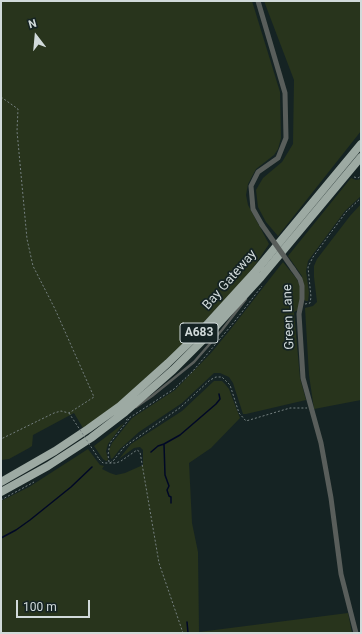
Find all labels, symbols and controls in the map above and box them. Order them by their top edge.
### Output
north arrow [16,16,56,56]
text: N [27,17,38,31]
street label: Bay Gateway [200,247,260,313]
street label: Green Lane [280,284,298,350]
road number: A683 [180,323,218,343]
scale bar [18,592,92,618]
text: 100 m [23,600,57,614]

